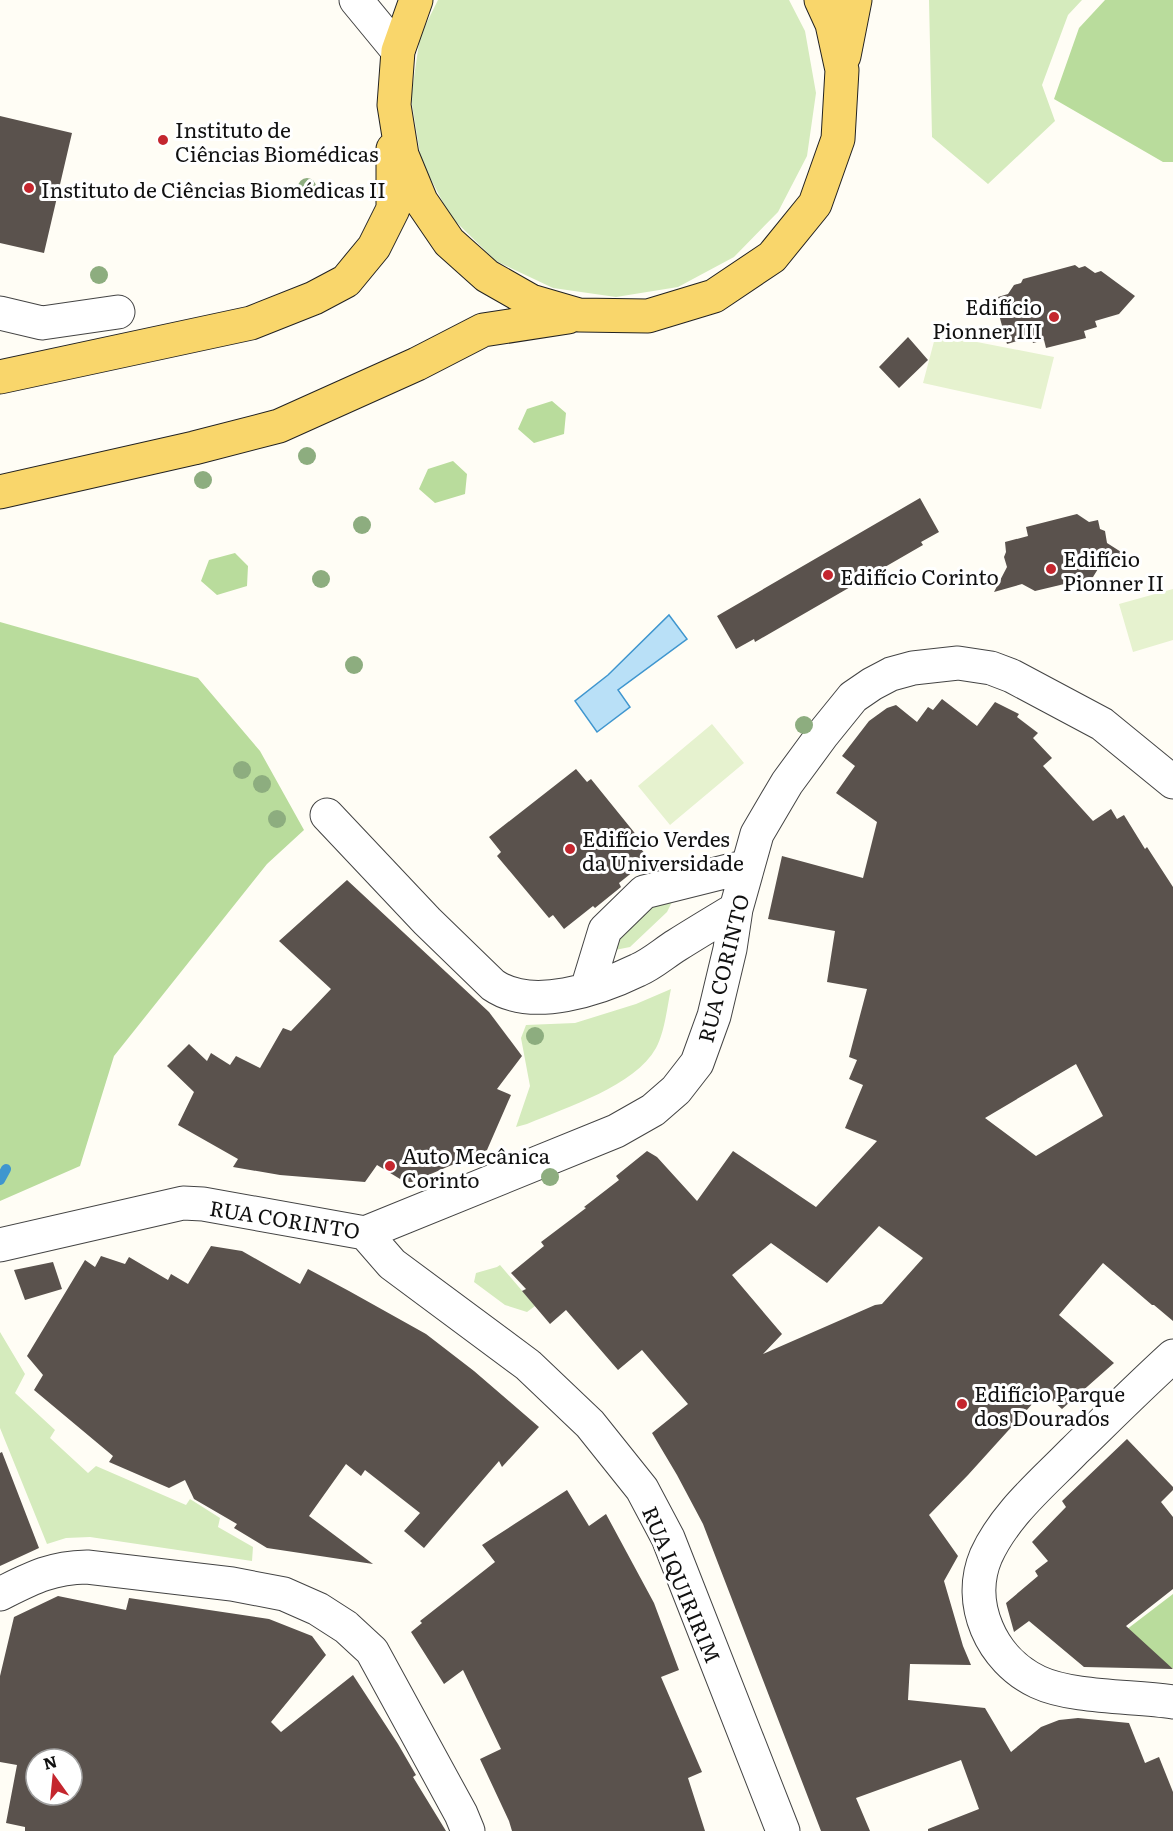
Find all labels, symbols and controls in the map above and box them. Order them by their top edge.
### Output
place label: Instituto de Ciências Biomédicas [175,113,378,168]
marker: Instituto de Ciências Biomédicas [156,133,170,147]
place label: Instituto de Ciências Biomédicas II [41,173,386,204]
marker: Instituto de Ciências Biomédicas II [22,181,36,195]
place label: Edifício Pionner III [932,290,1042,345]
marker: Edifício Pionner III [1047,310,1061,324]
place label: Edifício Pionner II [1063,542,1164,597]
place label: Edifício Corinto [840,560,999,591]
marker: Edifício Pionner II [1044,562,1058,576]
marker: Edifício Corinto [821,568,835,582]
place label: Edifício Verdes da Universidade [582,822,744,877]
marker: Edifício Verdes da Universidade [563,842,577,856]
street label: RUA CORINTO [689,890,755,1046]
place label: Auto Mecânica Corinto [402,1139,551,1194]
marker: Auto Mecânica Corinto [383,1159,397,1173]
street label: RUA CORINTO [207,1191,363,1245]
place label: Edifício Parque dos Dourados [974,1377,1125,1432]
marker: Edifício Parque dos Dourados [955,1397,969,1411]
street label: RUA IQUIRIRIM [636,1501,730,1667]
north arrow [24,1747,84,1807]
text: N [40,1748,59,1775]

